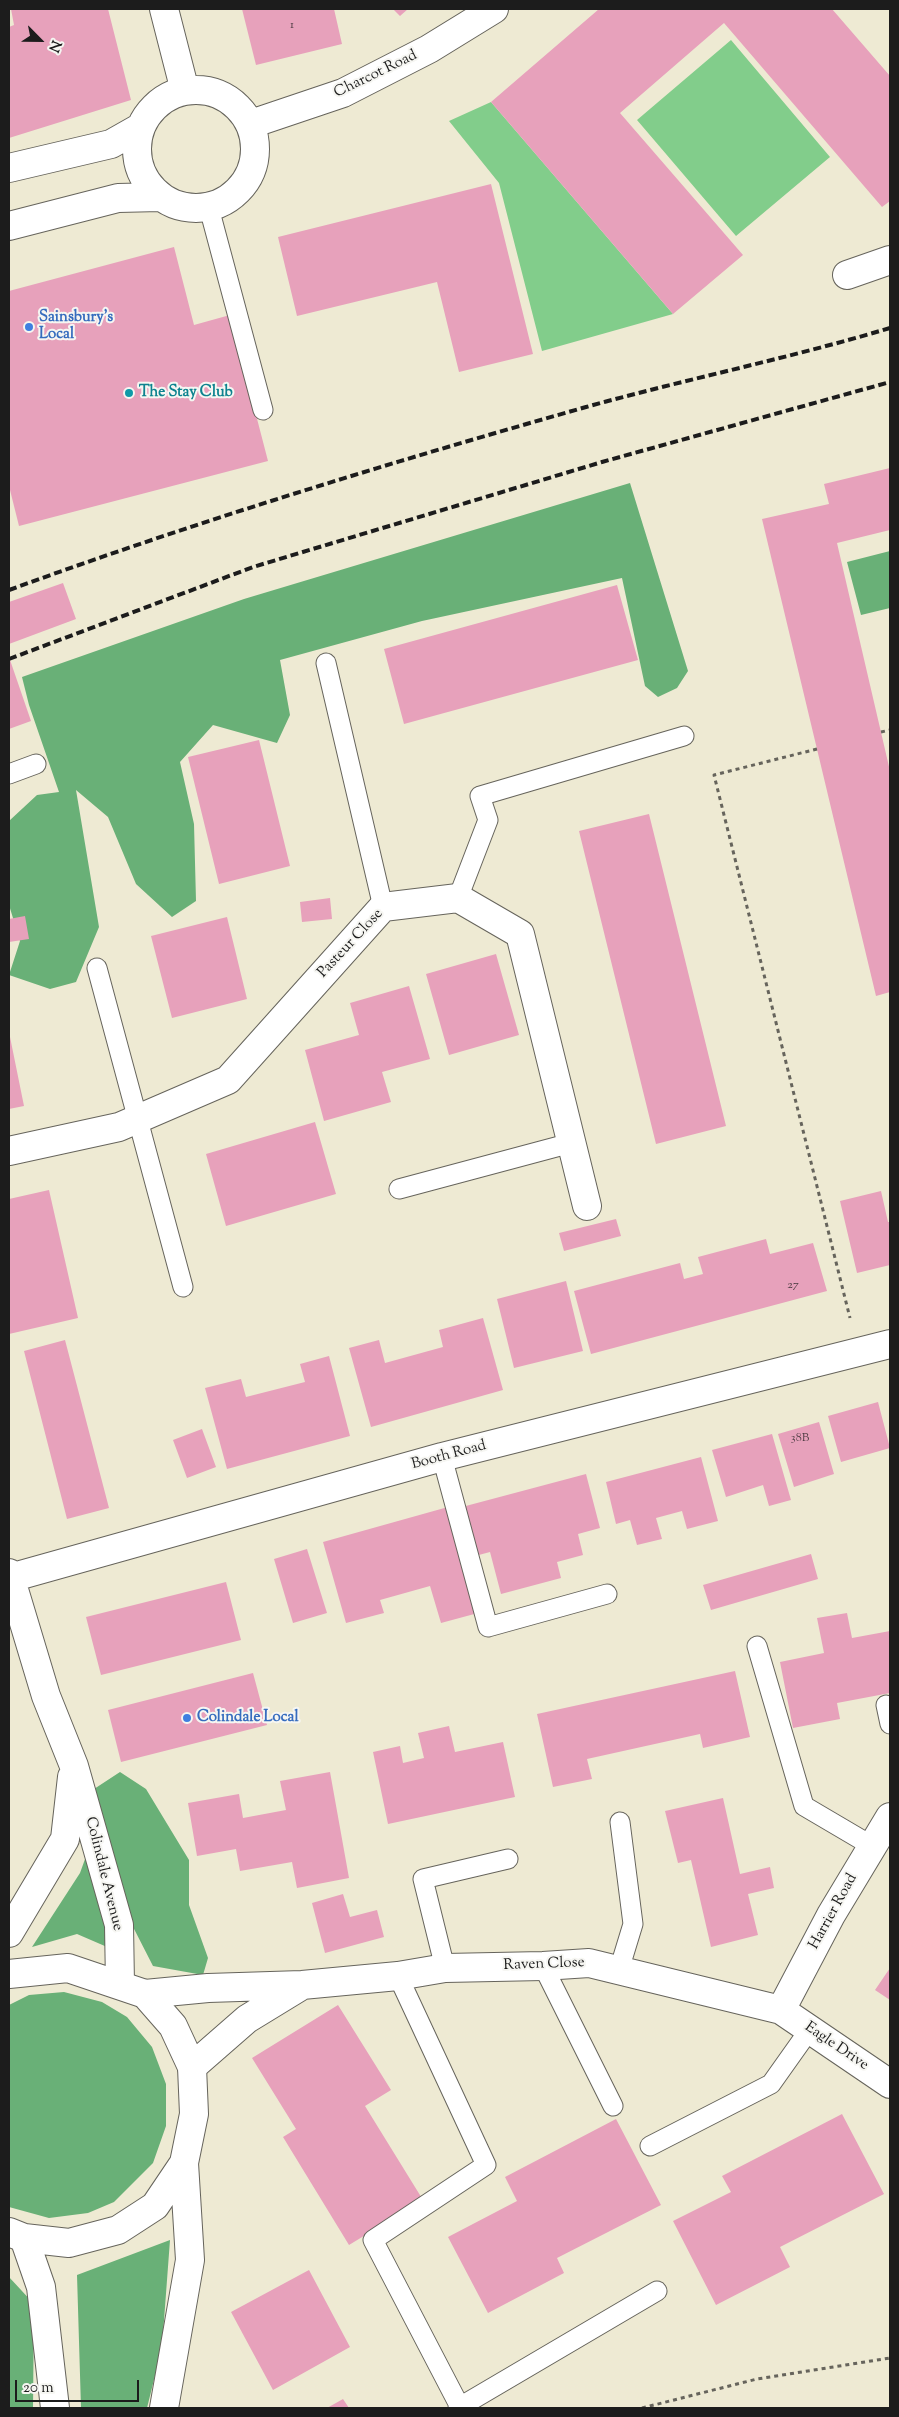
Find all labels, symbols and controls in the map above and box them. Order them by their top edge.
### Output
north arrow [15,15,65,65]
house number: 1 [290,19,294,33]
text: N [42,37,65,55]
street label: Charcot Road [332,47,420,103]
place label: Sainsbury's Local [39,309,113,344]
marker: Sainsbury's Local [23,321,35,333]
place label: The Stay Club [139,384,233,402]
marker: The Stay Club [123,387,135,399]
street label: Pasteur Close [314,906,388,982]
house number: 27 [787,1279,799,1293]
house number: 38B [791,1432,809,1446]
street label: Booth Road [410,1437,488,1475]
place label: Colindale Local [197,1709,299,1727]
marker: Colindale Local [181,1712,193,1724]
street label: Colindale Avenue [80,1815,126,1933]
street label: Harrier Road [806,1871,862,1953]
street label: Raven Close [503,1955,585,1975]
street label: Eagle Drive [801,2019,871,2075]
scale bar [18,2370,141,2402]
text: 20 m [23,2378,54,2399]

